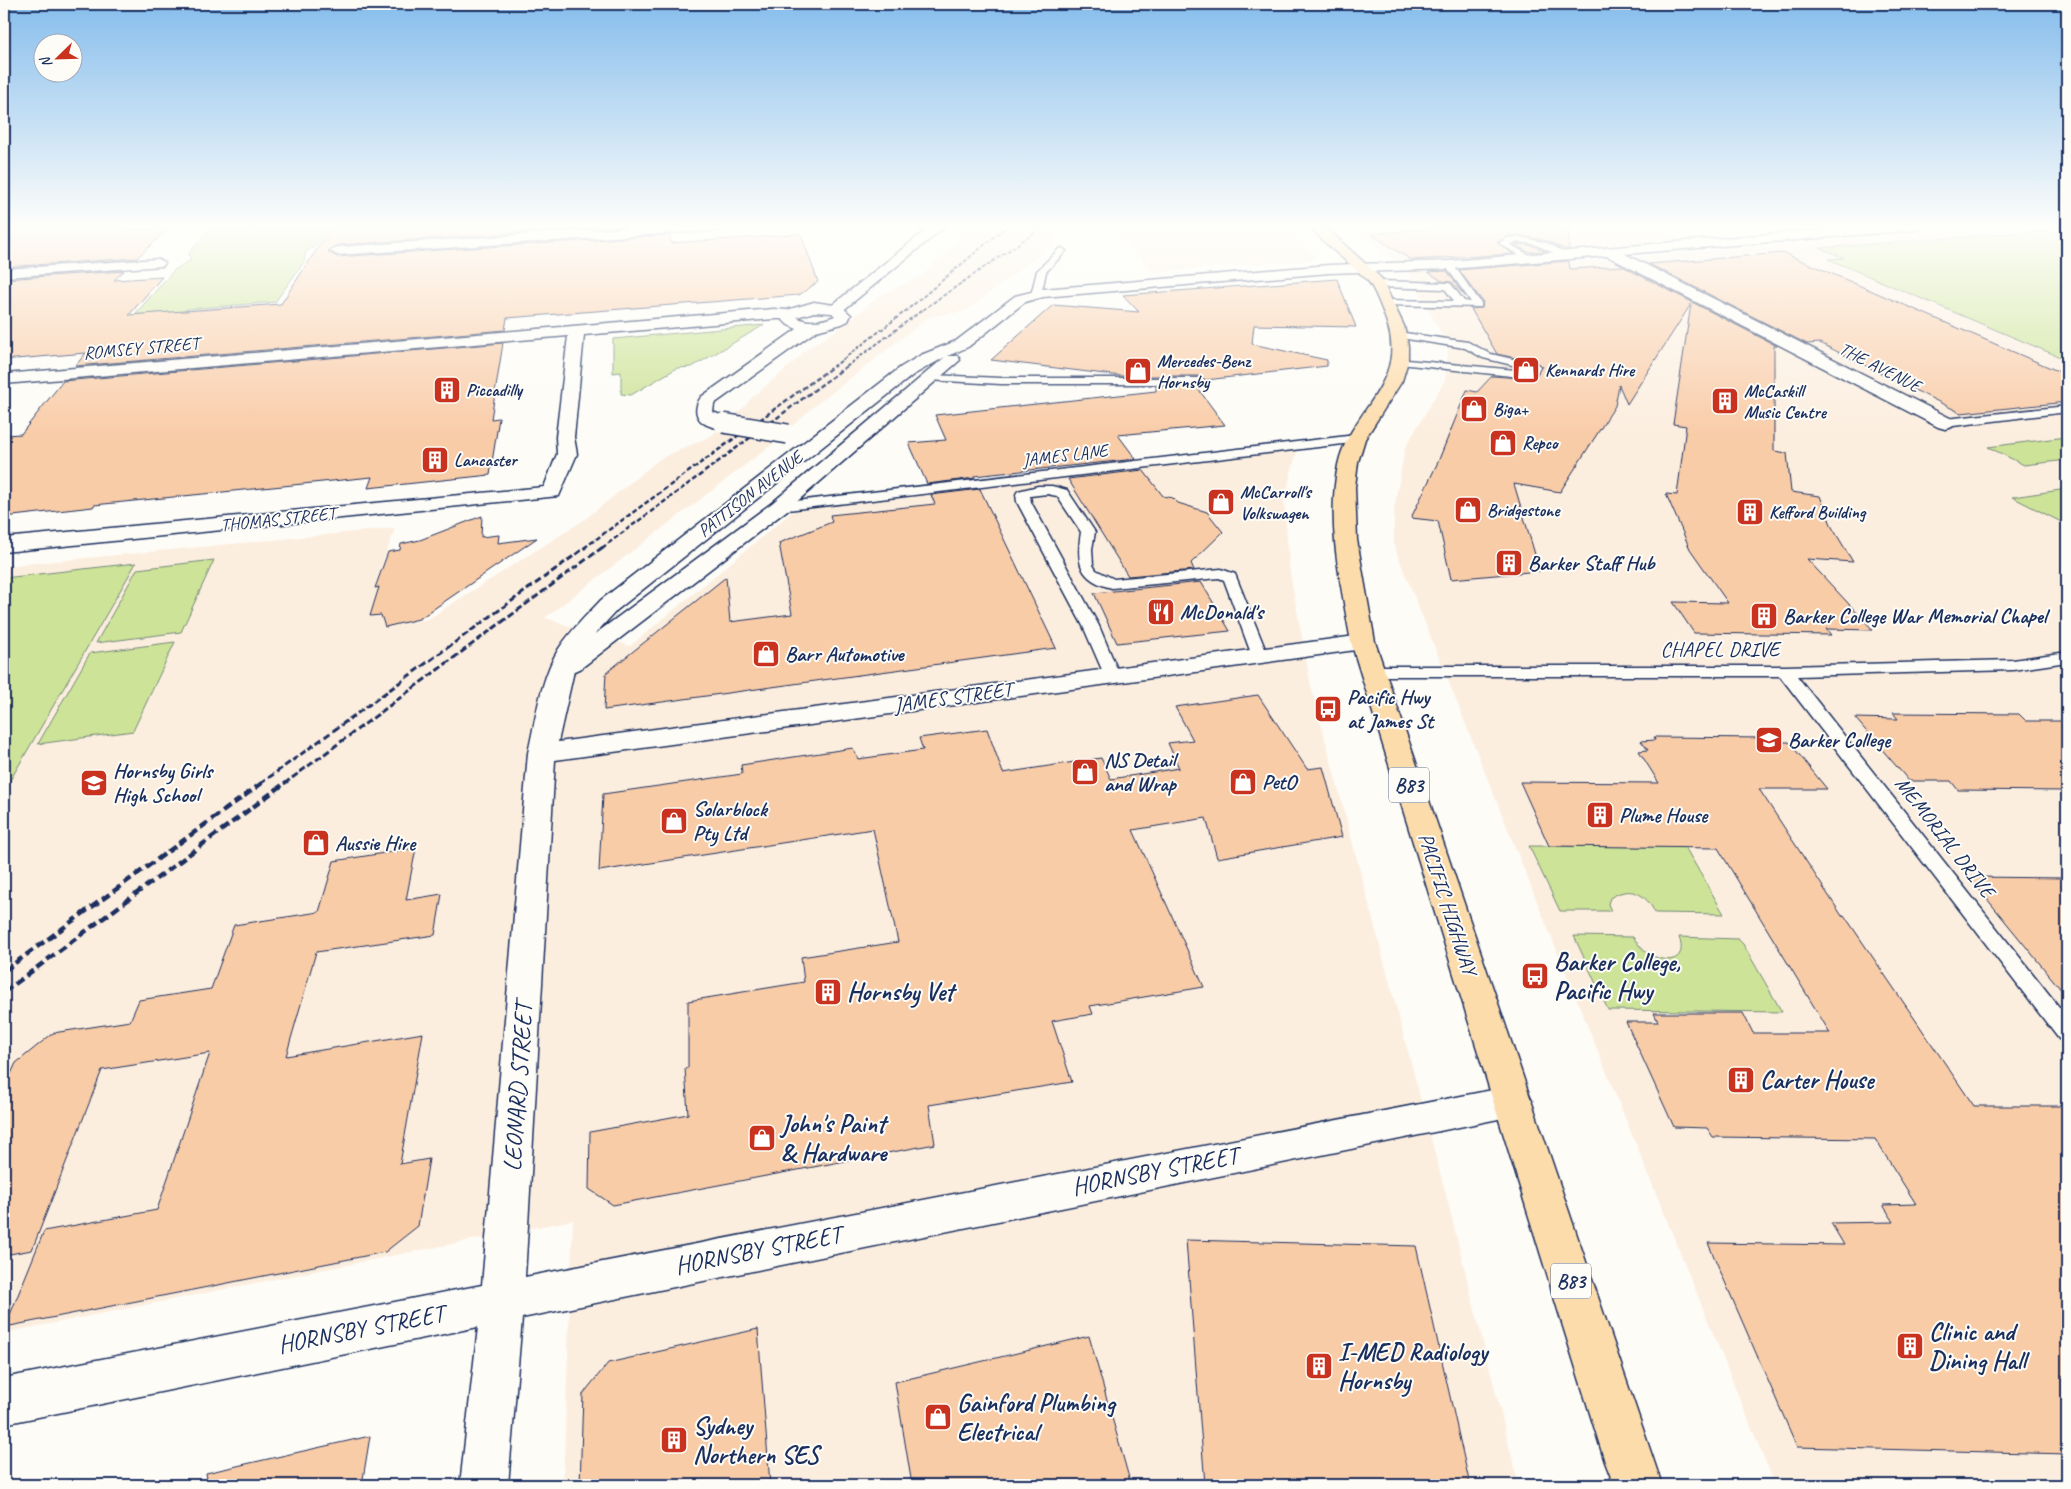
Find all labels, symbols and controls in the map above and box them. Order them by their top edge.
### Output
north arrow [32,32,82,82]
text: N [36,53,56,70]
street label: ROMSEY STREET [82,332,204,364]
street label: THE AVENUE [1836,337,1926,398]
place label: Mercedes-Benz Hornsby [1157,350,1252,393]
shop icon: Kennards Hire [1511,355,1541,385]
shop icon: Mercedes-Benz Hornsby [1123,356,1153,386]
place label: Kennards Hire [1545,359,1636,381]
building icon: Piccadilly [432,375,462,405]
place label: Piccadilly [466,379,524,401]
place label: McCaskill Music Centre [1744,380,1828,423]
building icon: McCaskill Music Centre [1710,386,1740,416]
shop icon: Biga+ [1459,394,1489,424]
place label: Biga+ [1493,398,1529,420]
shop icon: Repco [1488,428,1518,458]
place label: Repco [1522,432,1559,454]
street label: JAMES LANE [1020,439,1111,471]
building icon: Lancaster [420,445,450,475]
street label: PATTISON AVENUE [693,445,809,542]
place label: Lancaster [454,449,519,471]
place label: McCarroll's Volkswagen [1240,481,1313,524]
shop icon: McCarroll's Volkswagen [1206,487,1236,517]
shop icon: Bridgestone [1453,495,1483,525]
building icon: Kefford Building [1735,497,1765,527]
place label: Bridgestone [1487,499,1561,521]
place label: Kefford Building [1769,501,1867,523]
street label: THOMAS STREET [220,502,341,536]
building icon: Barker Staff Hub [1494,548,1524,578]
place label: Barker Staff Hub [1528,550,1656,576]
restaurant icon: McDonald's [1146,597,1176,627]
place label: McDonald's [1180,599,1266,625]
building icon: Barker College War Memorial Chapel [1749,601,1779,631]
place label: Barker College War Memorial Chapel [1783,603,2051,629]
street label: CHAPEL DRIVE [1661,636,1782,662]
shop icon: Barr Automotive [751,639,781,669]
place label: Barr Automotive [785,641,906,667]
street label: JAMES STREET [891,675,1018,718]
place label: Pacific Hwy at James St [1347,684,1435,734]
bus stop icon: Pacific Hwy at James St [1313,694,1343,724]
school or university icon: Barker College [1754,725,1784,755]
place label: Barker College [1788,727,1892,753]
place label: NS Detail and Wrap [1104,747,1179,797]
shop icon: NS Detail and Wrap [1070,757,1100,787]
place label: Hornsby Girls High School [113,758,215,808]
shop icon: PetO [1228,767,1258,797]
school or university icon: Hornsby Girls High School [79,768,109,798]
road number: B83 [1389,768,1429,802]
place label: PetO [1262,769,1299,795]
street label: MEMORIAL DRIVE [1890,771,2002,905]
place label: Solarblock Pty Ltd [693,796,769,847]
building icon: Plume House [1585,800,1615,830]
place label: Plume House [1619,802,1709,828]
shop icon: Solarblock Pty Ltd [659,806,689,836]
shop icon: Aussie Hire [301,828,331,858]
place label: Aussie Hire [335,830,417,856]
street label: PACIFIC HIGHWAY [1413,830,1484,982]
place label: Barker College, Pacific Hwy [1554,946,1681,1007]
bus stop icon: Barker College, Pacific Hwy [1520,961,1550,991]
place label: Hornsby Vet [847,976,957,1008]
building icon: Hornsby Vet [813,977,843,1007]
street label: LEONARD STREET [496,995,540,1172]
place label: Carter House [1760,1064,1875,1096]
building icon: Carter House [1726,1065,1756,1095]
place label: John's Paint & Hardware [779,1108,889,1169]
shop icon: John's Paint & Hardware [747,1123,777,1153]
street label: HORNSBY STREET [1069,1138,1246,1203]
street label: HORNSBY STREET [672,1217,849,1282]
road number: B83 [1551,1264,1591,1298]
street label: HORNSBY STREET [275,1296,452,1361]
place label: Clinic and Dining Hall [1929,1316,2030,1377]
building icon: Clinic and Dining Hall [1895,1331,1925,1361]
place label: I-MED Radiology Hornsby [1338,1336,1490,1397]
building icon: I-MED Radiology Hornsby [1304,1351,1334,1381]
place label: Gainford Plumbing Electrical [957,1387,1117,1448]
shop icon: Gainford Plumbing Electrical [923,1402,953,1432]
place label: Sydney Northern SES [693,1410,822,1471]
building icon: Sydney Northern SES [659,1425,689,1455]

